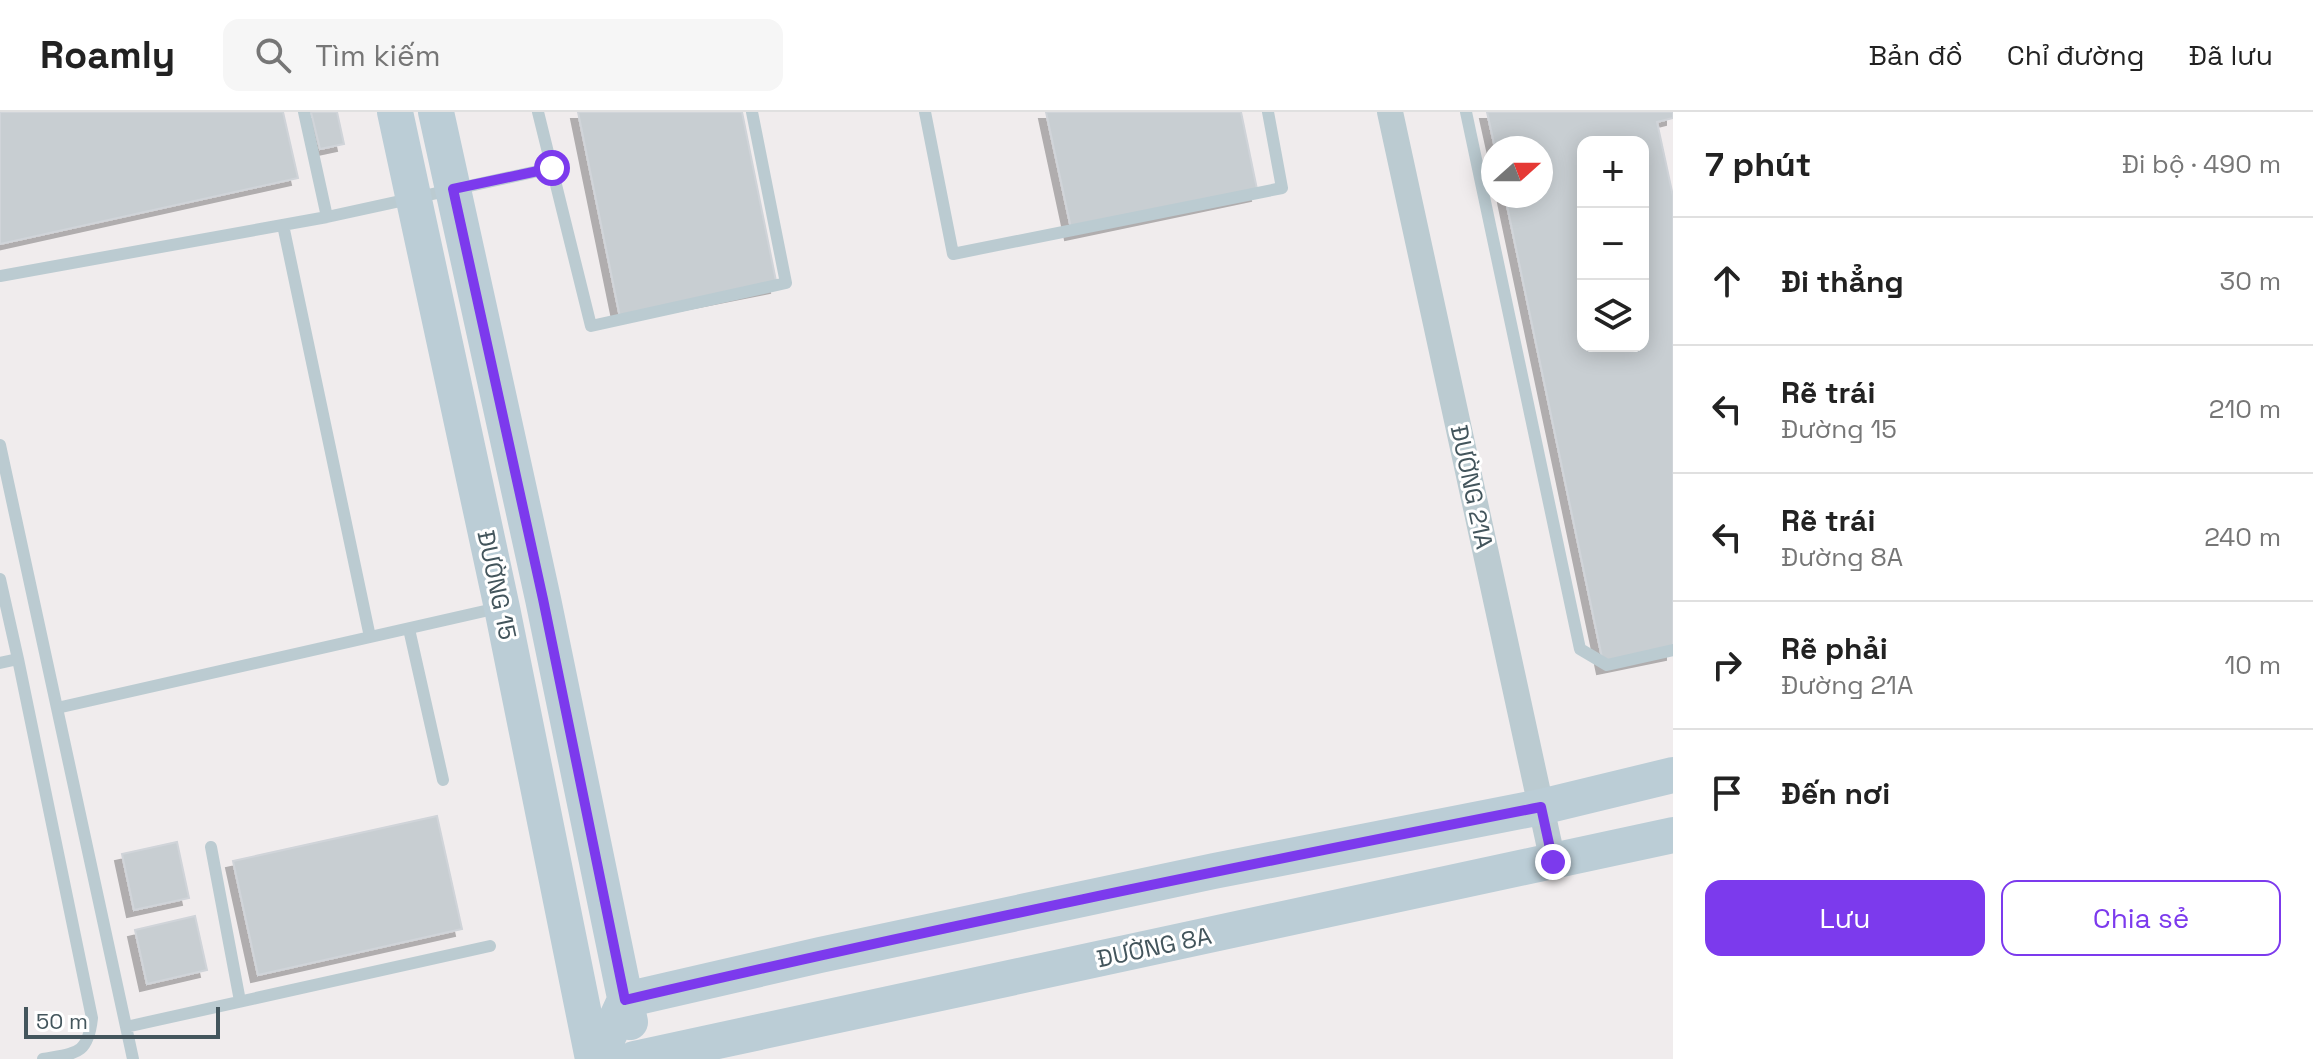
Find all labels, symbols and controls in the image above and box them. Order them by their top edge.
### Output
search box [223,19,783,91]
text: Roamly [40,31,175,79]
icon: search [251,33,295,77]
text: Tìm kiếm [315,36,441,75]
text: Bản đồ [1868,37,1963,73]
text: Chỉ đường [2007,37,2145,73]
text: Đã lưu [2189,37,2273,73]
north arrow [1481,136,1553,208]
map controls [1577,136,1649,352]
button: + [1577,136,1649,208]
text: 7 phút [1705,143,1811,186]
text: Đi bộ · 490 m [2122,147,2281,181]
route start [534,150,570,186]
button: − [1577,208,1649,280]
icon: ahead [1705,259,1749,303]
text: Đi thẳng [1781,262,1904,301]
text: 30 m [2220,264,2281,298]
button: layers [1577,280,1649,352]
text: Rẽ trái [1781,373,1875,412]
icon: left [1705,387,1749,431]
text: 210 m [2209,392,2281,426]
text: Đường 15 [1781,412,1897,446]
street label: ĐƯỜNG 21A [1444,422,1500,552]
text: Rẽ trái [1781,501,1875,540]
icon: left [1705,515,1749,559]
text: 240 m [2204,520,2281,554]
street label: ĐƯỜNG 15 [470,528,524,642]
text: Đường 8A [1781,540,1903,574]
text: Rẽ phải [1781,629,1888,668]
icon: right [1705,643,1749,687]
text: 10 m [2224,648,2281,682]
text: Đường 21A [1781,668,1913,702]
icon: arrive [1705,771,1749,815]
text: Đến nơi [1781,774,1890,813]
route end [1535,844,1571,880]
button: Lưu [1705,880,1985,956]
button: Chia sẻ [2001,880,2281,956]
street label: ĐƯỜNG 8A [1094,920,1214,974]
scale bar [24,1003,220,1039]
text: 50 m [36,1007,88,1035]

